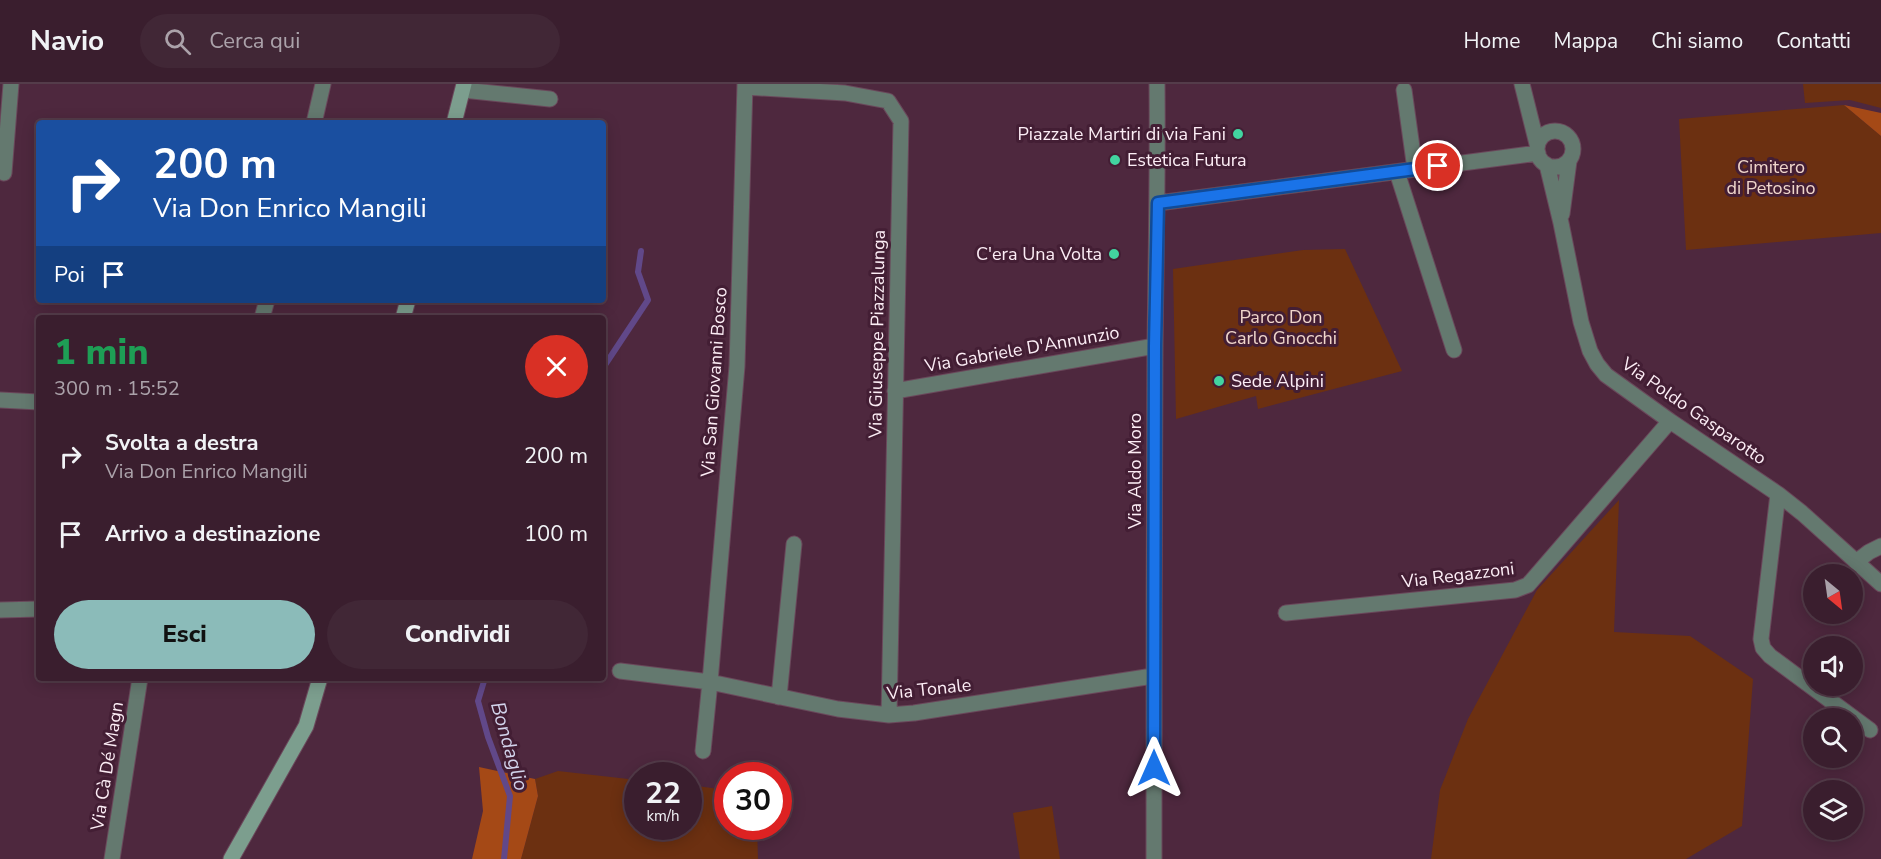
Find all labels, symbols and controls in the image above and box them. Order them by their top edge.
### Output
search box [140,14,560,68]
text: Navio [30,22,104,60]
icon: search [161,25,194,58]
text: Cerca qui [209,26,300,56]
text: Home [1464,27,1520,55]
text: Mappa [1553,27,1618,55]
text: Chi siamo [1651,27,1743,55]
text: Contatti [1776,27,1851,55]
place label: Piazzale Martiri di via Fani [1017,122,1226,146]
marker: Piazzale Martiri di via Fani [1231,127,1245,141]
text: 200 m [153,136,277,193]
pin [1412,140,1463,191]
icon: right [54,144,132,222]
place label: Estetica Futura [1127,148,1247,172]
icon: arrive [1421,149,1454,182]
marker: Estetica Futura [1108,153,1122,167]
park label: Cimitero di Petosino [1726,155,1816,200]
text: Via Don Enrico Mangili [153,190,427,227]
street label: Via Giuseppe Piazzalunga [863,230,891,439]
place label: C'era Una Volta [976,242,1102,266]
marker: C'era Una Volta [1107,247,1121,261]
icon: arrive [97,258,130,291]
text: Poi [54,260,85,290]
street label: Via San Giovanni Bosco [695,286,733,479]
park label: Parco Don Carlo Gnocchi [1225,305,1337,350]
street label: Via Gabriele D'Annunzio [922,320,1121,378]
text: 1 min [54,328,149,377]
button: close [525,335,588,398]
street label: Via Poldo Gasparotto [1616,351,1771,470]
place label: Sede Alpini [1231,369,1324,393]
marker: Sede Alpini [1212,374,1226,388]
text: 300 m · 15:52 [54,375,180,402]
street label: Via Aldo Moro [1123,413,1147,530]
text: Svolta a destra [105,428,259,458]
icon: right [54,440,87,473]
text: 200 m [524,441,588,471]
text: Via Don Enrico Mangili [105,458,308,485]
icon: arrive [54,518,87,551]
text: Arrivo a destinazione [105,519,320,549]
text: 100 m [524,519,588,549]
street label: Via Regazzoni [1399,556,1516,594]
north arrow [1803,564,1863,624]
map controls [1803,564,1863,840]
button: Esci [54,600,315,669]
button: Condividi [327,600,588,669]
button: sound [1803,636,1863,696]
street label: Via Tonale [885,673,972,705]
water label: Bondaglio [484,698,535,794]
street label: Via Cà Dé Magn [85,700,129,833]
button: search [1803,708,1863,768]
position arrow [1122,736,1186,800]
speed limit sign: 30 [714,762,792,840]
text: 22 [645,773,681,814]
button: layers [1803,780,1863,840]
text: km/h [646,806,680,826]

